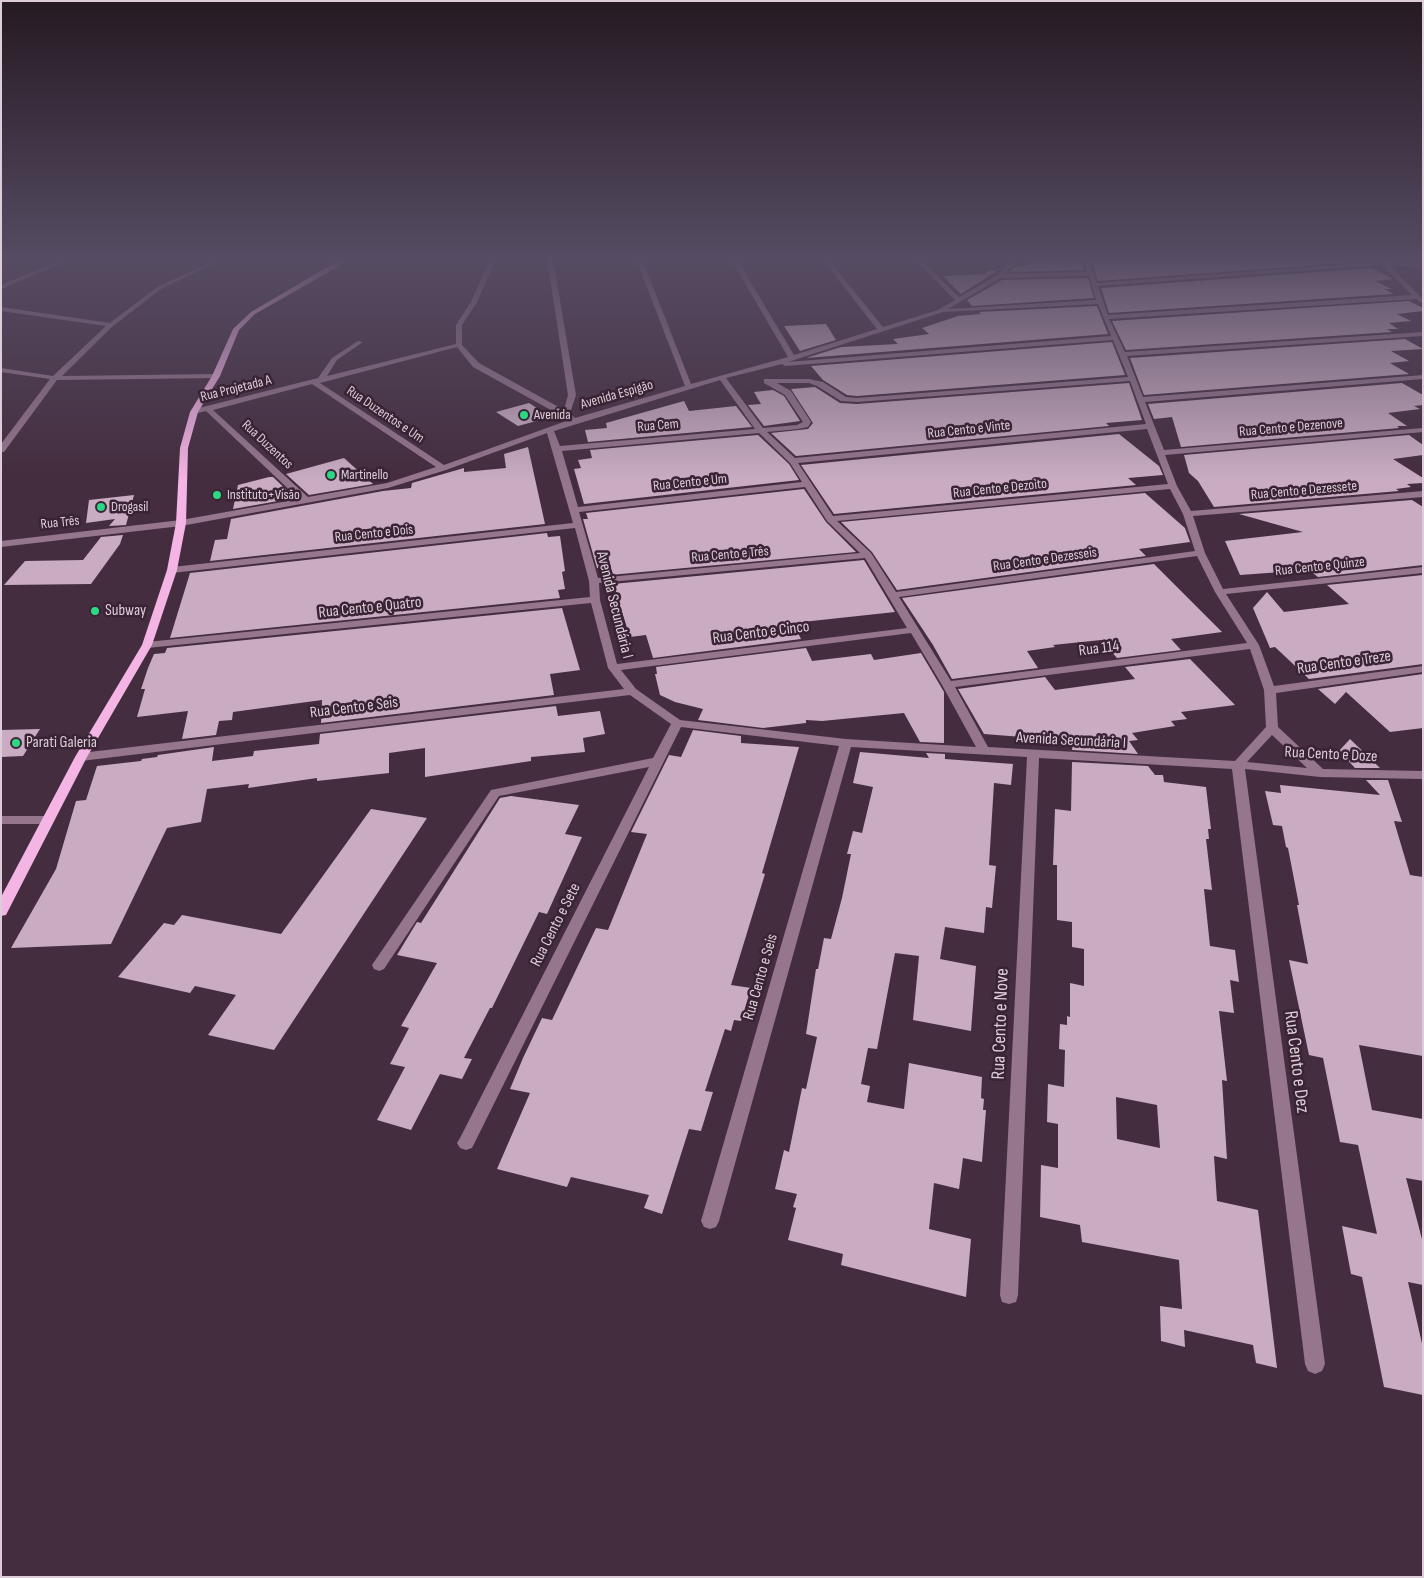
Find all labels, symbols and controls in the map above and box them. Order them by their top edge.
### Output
street label: Rua Projetada A [199,372,273,406]
street label: Avenida Espigão [579,377,655,413]
street label: Rua Duzentos e Um [343,383,427,447]
place label: Avenida [534,407,571,423]
marker: Avenida [518,409,530,421]
street label: Rua Cento e Dezenove [1238,415,1344,441]
street label: Rua Cem [637,416,679,436]
street label: Rua Duzentos [238,417,296,473]
street label: Rua Cento e Vinte [927,417,1011,443]
place label: Martinello [341,467,388,483]
marker: Martinello [325,469,337,481]
street label: Rua Cento e Um [652,471,728,495]
street label: Rua Cento e Dezoito [952,476,1048,502]
street label: Rua Cento e Dezessete [1250,478,1358,504]
place label: Instituto+Visão [227,487,300,503]
marker: Instituto+Visão [211,489,223,501]
place label: Drogasil [111,499,148,515]
marker: Drogasil [95,501,107,513]
street label: Rua Três [40,513,80,533]
street label: Rua Cento e Dois [334,522,414,546]
street label: Rua Cento e Três [691,543,769,567]
street label: Rua Cento e Dezesseis [992,544,1098,576]
street label: Avenida Secundária I [591,549,637,661]
street label: Rua Cento e Quinze [1274,554,1366,580]
street label: Rua Cento e Quatro [318,593,422,623]
place label: Subway [105,601,146,621]
marker: Subway [89,605,101,617]
street label: Rua Cento e Cinco [712,618,810,648]
street label: Rua 114 [1078,637,1120,661]
street label: Rua Cento e Treze [1296,647,1392,679]
street label: Rua Cento e Seis [309,693,399,723]
street label: Avenida Secundária I [1016,729,1126,753]
place label: Parati Galeria [26,733,97,753]
marker: Parati Galeria [10,737,22,749]
street label: Rua Cento e Doze [1284,743,1378,767]
street label: Rua Cento e Sete [527,880,585,970]
street label: Rua Cento e Seis [740,932,782,1022]
street label: Rua Cento e Nove [988,968,1014,1080]
street label: Rua Cento e Dez [1278,1009,1314,1115]

